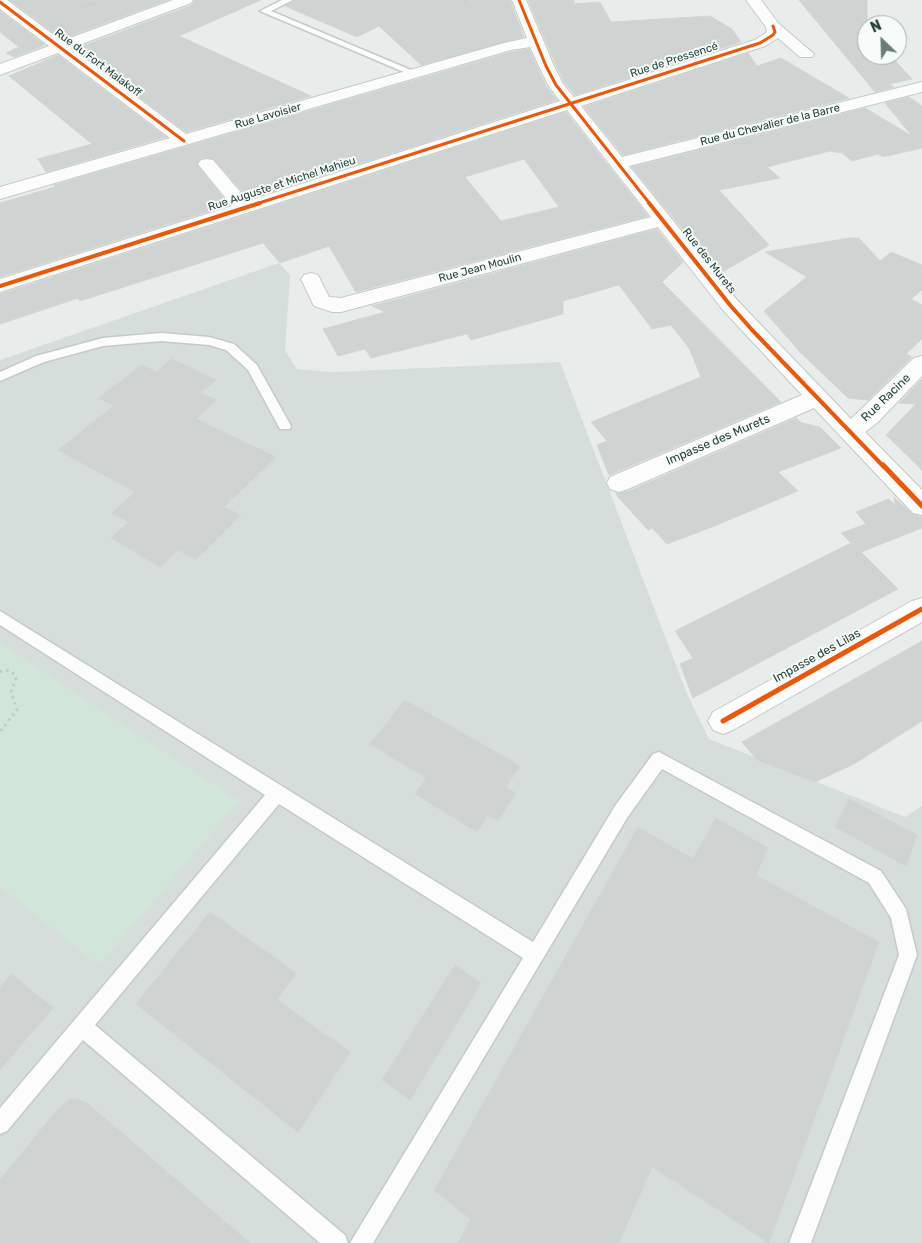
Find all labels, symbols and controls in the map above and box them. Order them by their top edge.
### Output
north arrow [857,15,907,65]
text: N [868,17,884,37]
street label: Rue du Fort Malakoff [52,26,144,100]
street label: Rue de Pressencé [628,40,720,80]
street label: Rue Lavoisier [233,100,303,132]
street label: Rue du Chevalier de la Barre [699,101,841,149]
street label: Rue Auguste et Michel Mahieu [207,154,357,214]
street label: Rue des Murets [679,226,739,296]
street label: Rue Jean Moulin [437,251,523,285]
street label: Rue Racine [858,371,914,425]
street label: Impasse des Murets [664,412,772,468]
street label: Impasse des Lilas [771,626,863,686]

